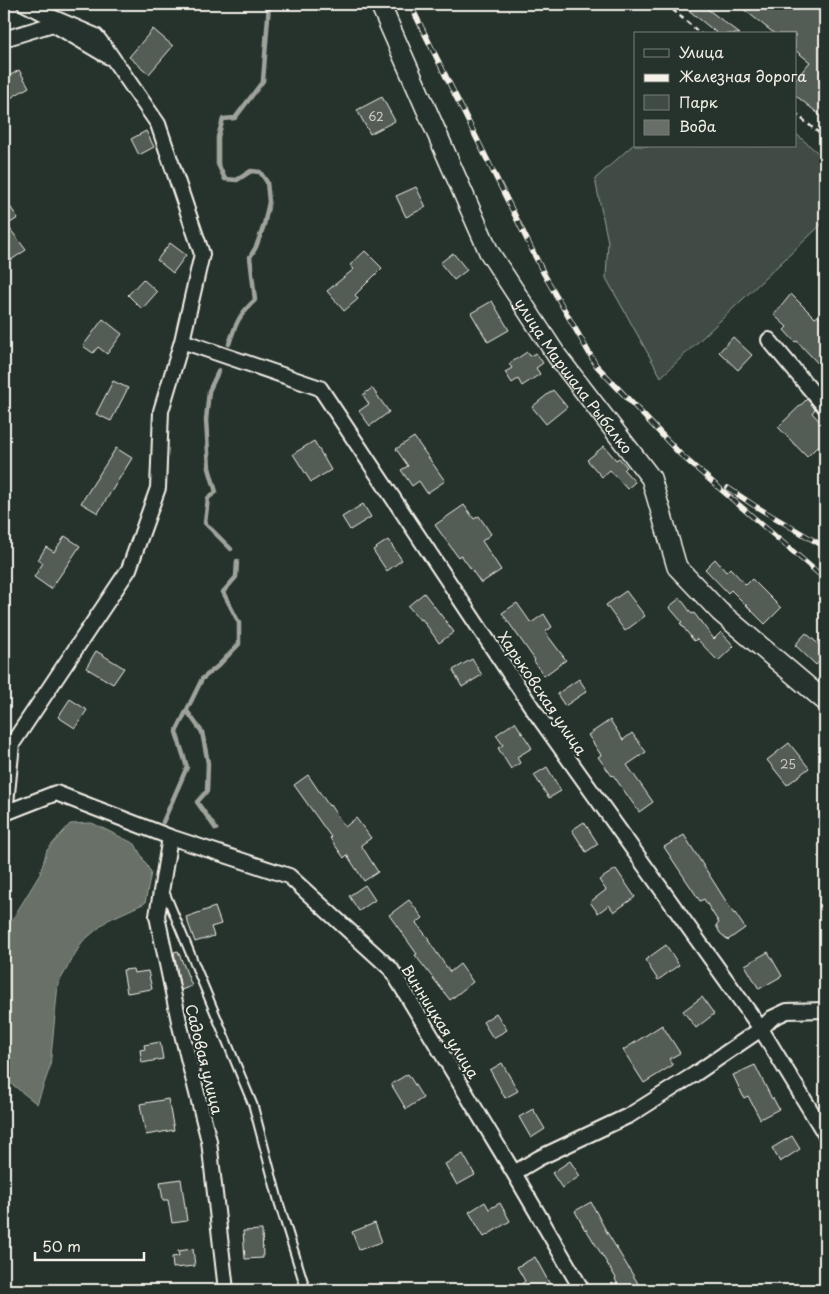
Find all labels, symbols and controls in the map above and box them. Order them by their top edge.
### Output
legend [634,32,796,148]
text: Улица [679,40,724,63]
text: Железная дорога [679,64,807,87]
text: Парк [679,90,718,113]
house number: 62 [368,107,384,125]
text: Вода [679,114,717,137]
street label: улица Маршала Рыбалко [510,293,639,458]
street label: Харьковская улица [493,627,593,760]
house number: 25 [780,755,796,773]
street label: Винницкая улица [397,959,486,1083]
street label: Садовая улица [180,1001,230,1117]
scale bar [35,1229,144,1261]
text: 50 m [42,1234,81,1257]

